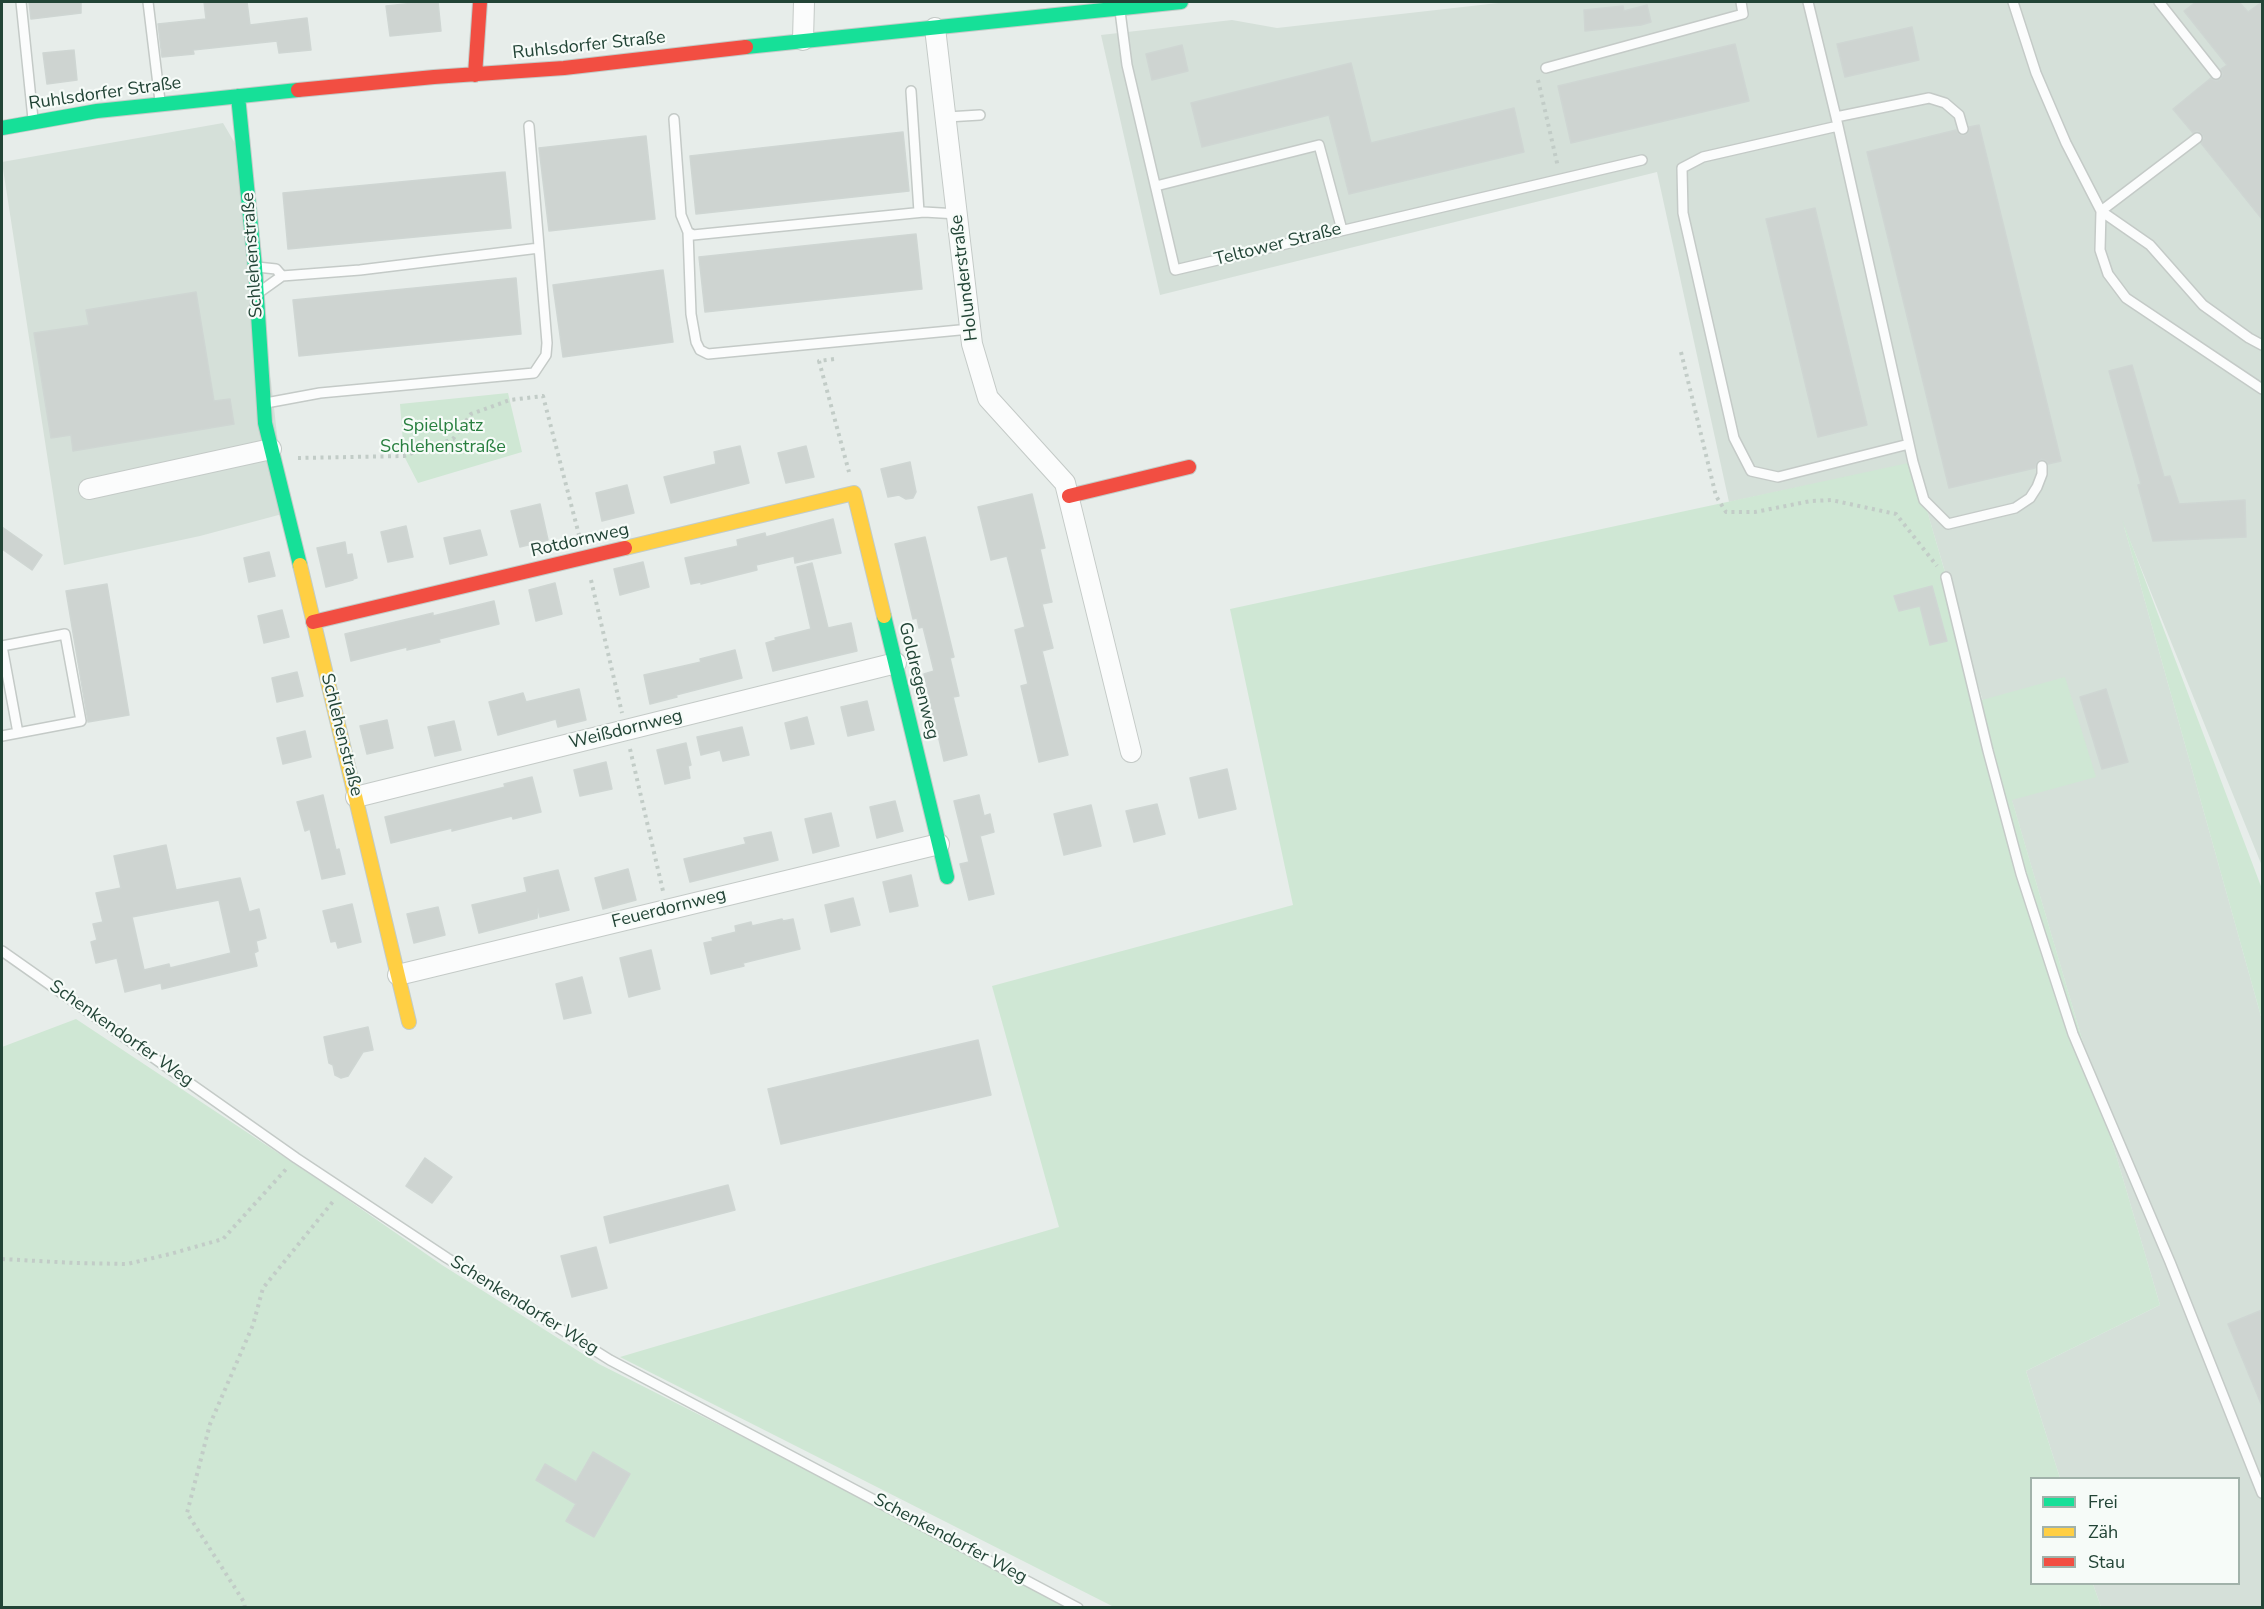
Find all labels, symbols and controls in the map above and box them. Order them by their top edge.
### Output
street label: Ruhlsdorfer Straße [511,27,667,65]
street label: Ruhlsdorfer Straße [27,73,183,115]
street label: Schlehenstraße [238,191,268,319]
street label: Holunderstraße [947,214,983,342]
street label: Teltower Straße [1212,219,1344,271]
park label: Spielplatz Schlehenstraße [380,416,506,458]
street label: Rotdornweg [529,519,631,563]
street label: Goldregenweg [893,620,943,742]
street label: Schlehenstraße [315,671,367,799]
street label: Weißdornweg [567,706,685,754]
street label: Feuerdornweg [609,884,729,934]
street label: Schenkendorfer Weg [45,976,197,1092]
street label: Schenkendorfer Weg [446,1252,602,1360]
legend [2030,1477,2240,1585]
street label: Schenkendorfer Weg [870,1489,1030,1589]
text: Frei [2088,1490,2118,1514]
text: Zäh [2088,1520,2118,1544]
text: Stau [2088,1550,2125,1574]

